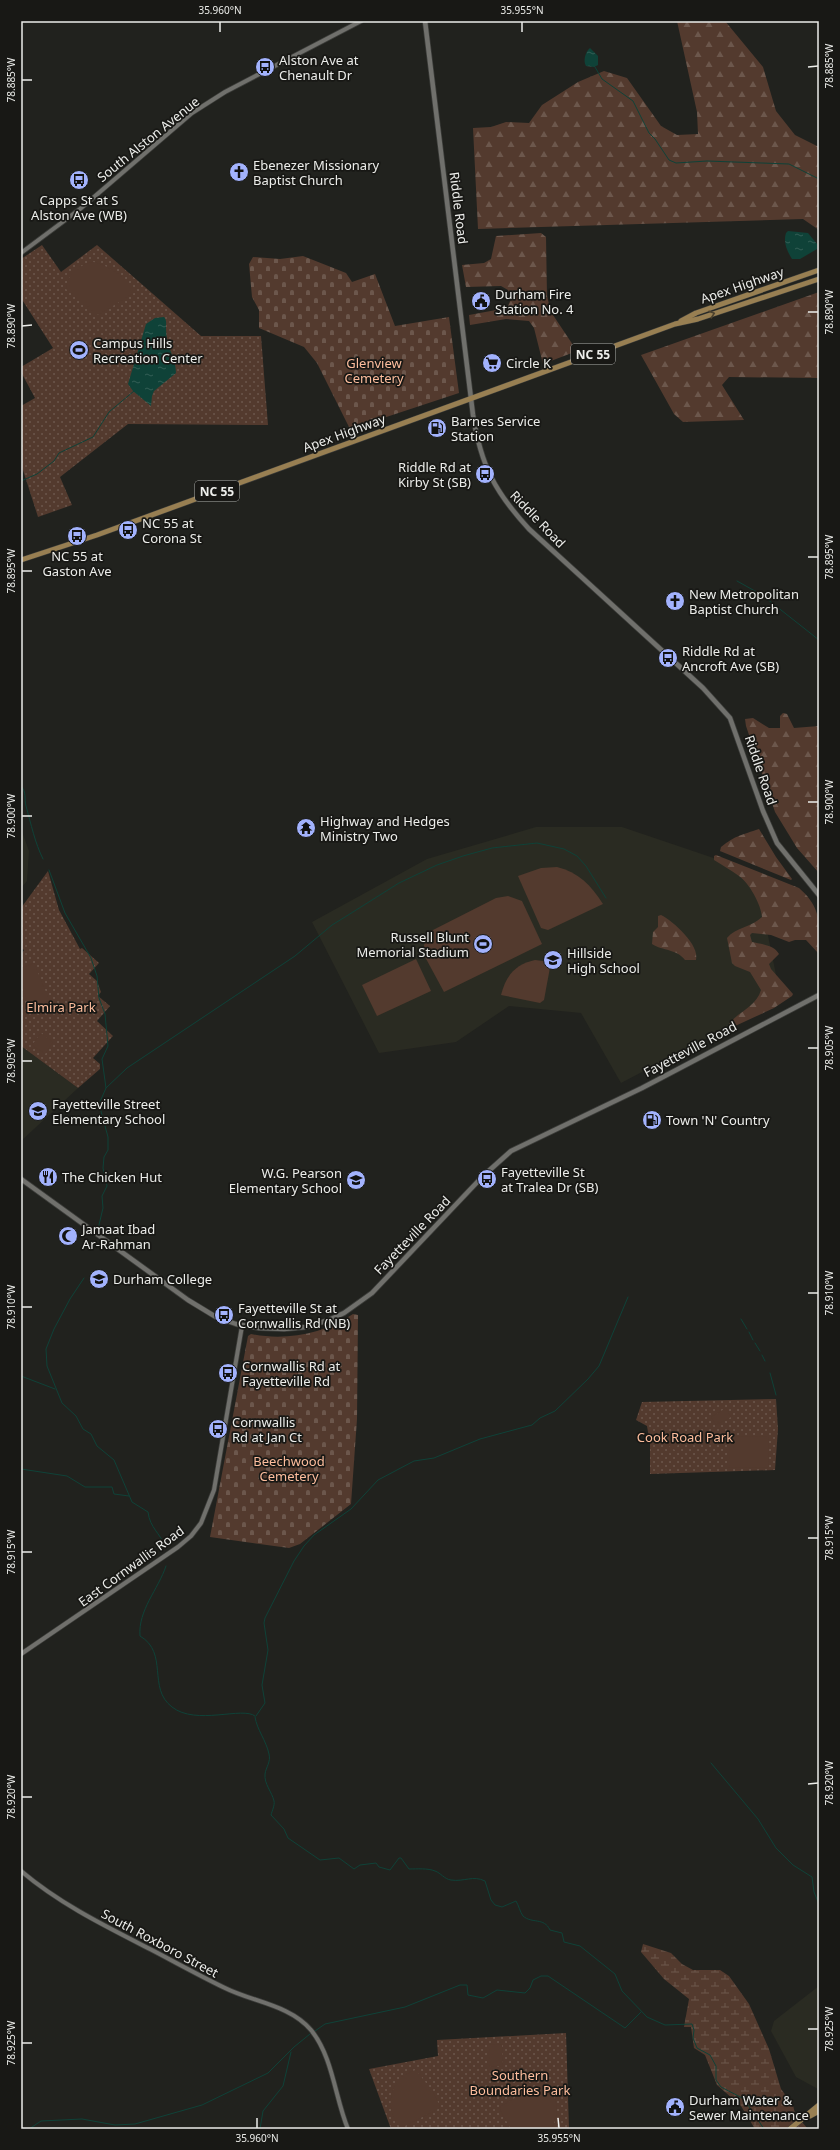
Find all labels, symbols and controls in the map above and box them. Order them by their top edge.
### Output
text: 35.960°N [198,3,242,17]
text: 35.955°N [500,3,544,17]
text: 78.885°W [822,43,836,88]
place label: Alston Ave at Chenault Dr [279,51,359,84]
bus stop icon: Alston Ave at Chenault Dr [254,56,276,78]
text: 78.885°W [4,57,18,102]
street label: South Alston Avenue [93,92,203,186]
place label: Ebenezer Missionary Baptist Church [253,156,379,189]
church icon: Ebenezer Missionary Baptist Church [228,161,250,183]
bus stop icon: Capps St at S Alston Ave (WB) [68,169,90,191]
street label: Riddle Road [446,171,472,245]
place label: Capps St at S Alston Ave (WB) [31,191,127,224]
street label: Apex Highway [698,262,786,308]
place label: Durham Fire Station No. 4 [495,285,574,318]
text: 78.890°W [822,289,836,334]
public building icon: Durham Fire Station No. 4 [470,290,492,312]
text: 78.890°W [4,303,18,348]
one-way arrow [709,310,716,318]
place label: Campus Hills Recreation Center [93,334,203,367]
sports icon: Campus Hills Recreation Center [68,339,90,361]
road number: NC 55 [571,344,615,364]
supermarket icon: Circle K [481,352,503,374]
park label: Glenview Cemetery [344,354,404,387]
place label: Circle K [506,354,552,372]
street label: Apex Highway [300,410,388,456]
place label: Barnes Service Station [451,412,540,445]
fuel station icon: Barnes Service Station [426,417,448,439]
place label: Riddle Rd at Kirby St (SB) [398,458,471,491]
bus stop icon: Riddle Rd at Kirby St (SB) [474,463,496,485]
road number: NC 55 [195,481,239,501]
street label: Riddle Road [506,487,570,551]
place label: NC 55 at Corona St [142,514,202,547]
bus stop icon: NC 55 at Corona St [117,519,139,541]
bus stop icon: NC 55 at Gaston Ave [66,525,88,547]
text: 78.895°W [822,534,836,579]
place label: NC 55 at Gaston Ave [42,547,112,580]
text: 78.895°W [4,548,18,593]
place label: New Metropolitan Baptist Church [689,585,799,618]
church icon: New Metropolitan Baptist Church [664,590,686,612]
place label: Riddle Rd at Ancroft Ave (SB) [682,642,779,675]
bus stop icon: Riddle Rd at Ancroft Ave (SB) [657,647,679,669]
street label: Riddle Road [741,733,781,807]
text: 78.900°W [822,779,836,824]
text: 78.900°W [4,793,18,838]
place label: Highway and Hedges Ministry Two [320,812,450,845]
temple icon: Highway and Hedges Ministry Two [295,817,317,839]
place label: Russell Blunt Memorial Stadium [356,928,469,961]
sports icon: Russell Blunt Memorial Stadium [472,933,494,955]
place label: Hillside High School [567,944,640,977]
school or university icon: Hillside High School [542,949,564,971]
park label: Elmira Park [26,998,96,1016]
street label: Fayetteville Road [640,1017,740,1081]
text: 78.905°W [822,1025,836,1070]
text: 78.905°W [4,1038,18,1083]
place label: Fayetteville Street Elementary School [52,1095,165,1128]
school or university icon: Fayetteville Street Elementary School [27,1100,49,1122]
fuel station icon: Town 'N' Country [641,1109,663,1131]
place label: Town 'N' Country [666,1111,770,1129]
place label: Fayetteville St at Tralea Dr (SB) [501,1163,598,1196]
place label: W.G. Pearson Elementary School [229,1164,342,1197]
restaurant icon: The Chicken Hut [37,1166,59,1188]
place label: The Chicken Hut [62,1168,162,1186]
bus stop icon: Fayetteville St at Tralea Dr (SB) [476,1168,498,1190]
school or university icon: W.G. Pearson Elementary School [345,1169,367,1191]
street label: Fayetteville Road [370,1192,454,1278]
place label: Jamaat Ibad Ar-Rahman [80,1220,155,1253]
mosque icon: Jamaat Ibad Ar-Rahman [57,1225,79,1247]
school or university icon: Durham College [88,1268,110,1290]
place label: Durham College [113,1270,212,1288]
text: 78.910°W [822,1270,836,1315]
text: 78.910°W [4,1284,18,1329]
place label: Fayetteville St at Cornwallis Rd (NB) [238,1299,350,1332]
bus stop icon: Fayetteville St at Cornwallis Rd (NB) [213,1304,235,1326]
place label: Cornwallis Rd at Fayetteville Rd [242,1357,340,1390]
bus stop icon: Cornwallis Rd at Fayetteville Rd [217,1362,239,1384]
place label: Cornwallis Rd at Jan Ct [232,1413,302,1446]
bus stop icon: Cornwallis Rd at Jan Ct [207,1418,229,1440]
park label: Cook Road Park [637,1428,733,1446]
park label: Beechwood Cemetery [253,1452,325,1485]
text: 78.915°W [822,1515,836,1560]
street label: East Cornwallis Road [74,1521,188,1611]
text: 78.915°W [4,1529,18,1574]
text: 78.920°W [822,1760,836,1805]
text: 78.920°W [4,1774,18,1819]
street label: South Roxboro Street [98,1904,222,1982]
text: 78.925°W [822,2006,836,2051]
text: 78.925°W [4,2020,18,2065]
park label: Southern Boundaries Park [470,2066,570,2099]
place label: Durham Water & Sewer Maintenance [689,2091,809,2124]
public building icon: Durham Water & Sewer Maintenance [664,2096,686,2118]
text: 35.960°N [235,2131,279,2145]
text: 35.955°N [537,2131,581,2145]

